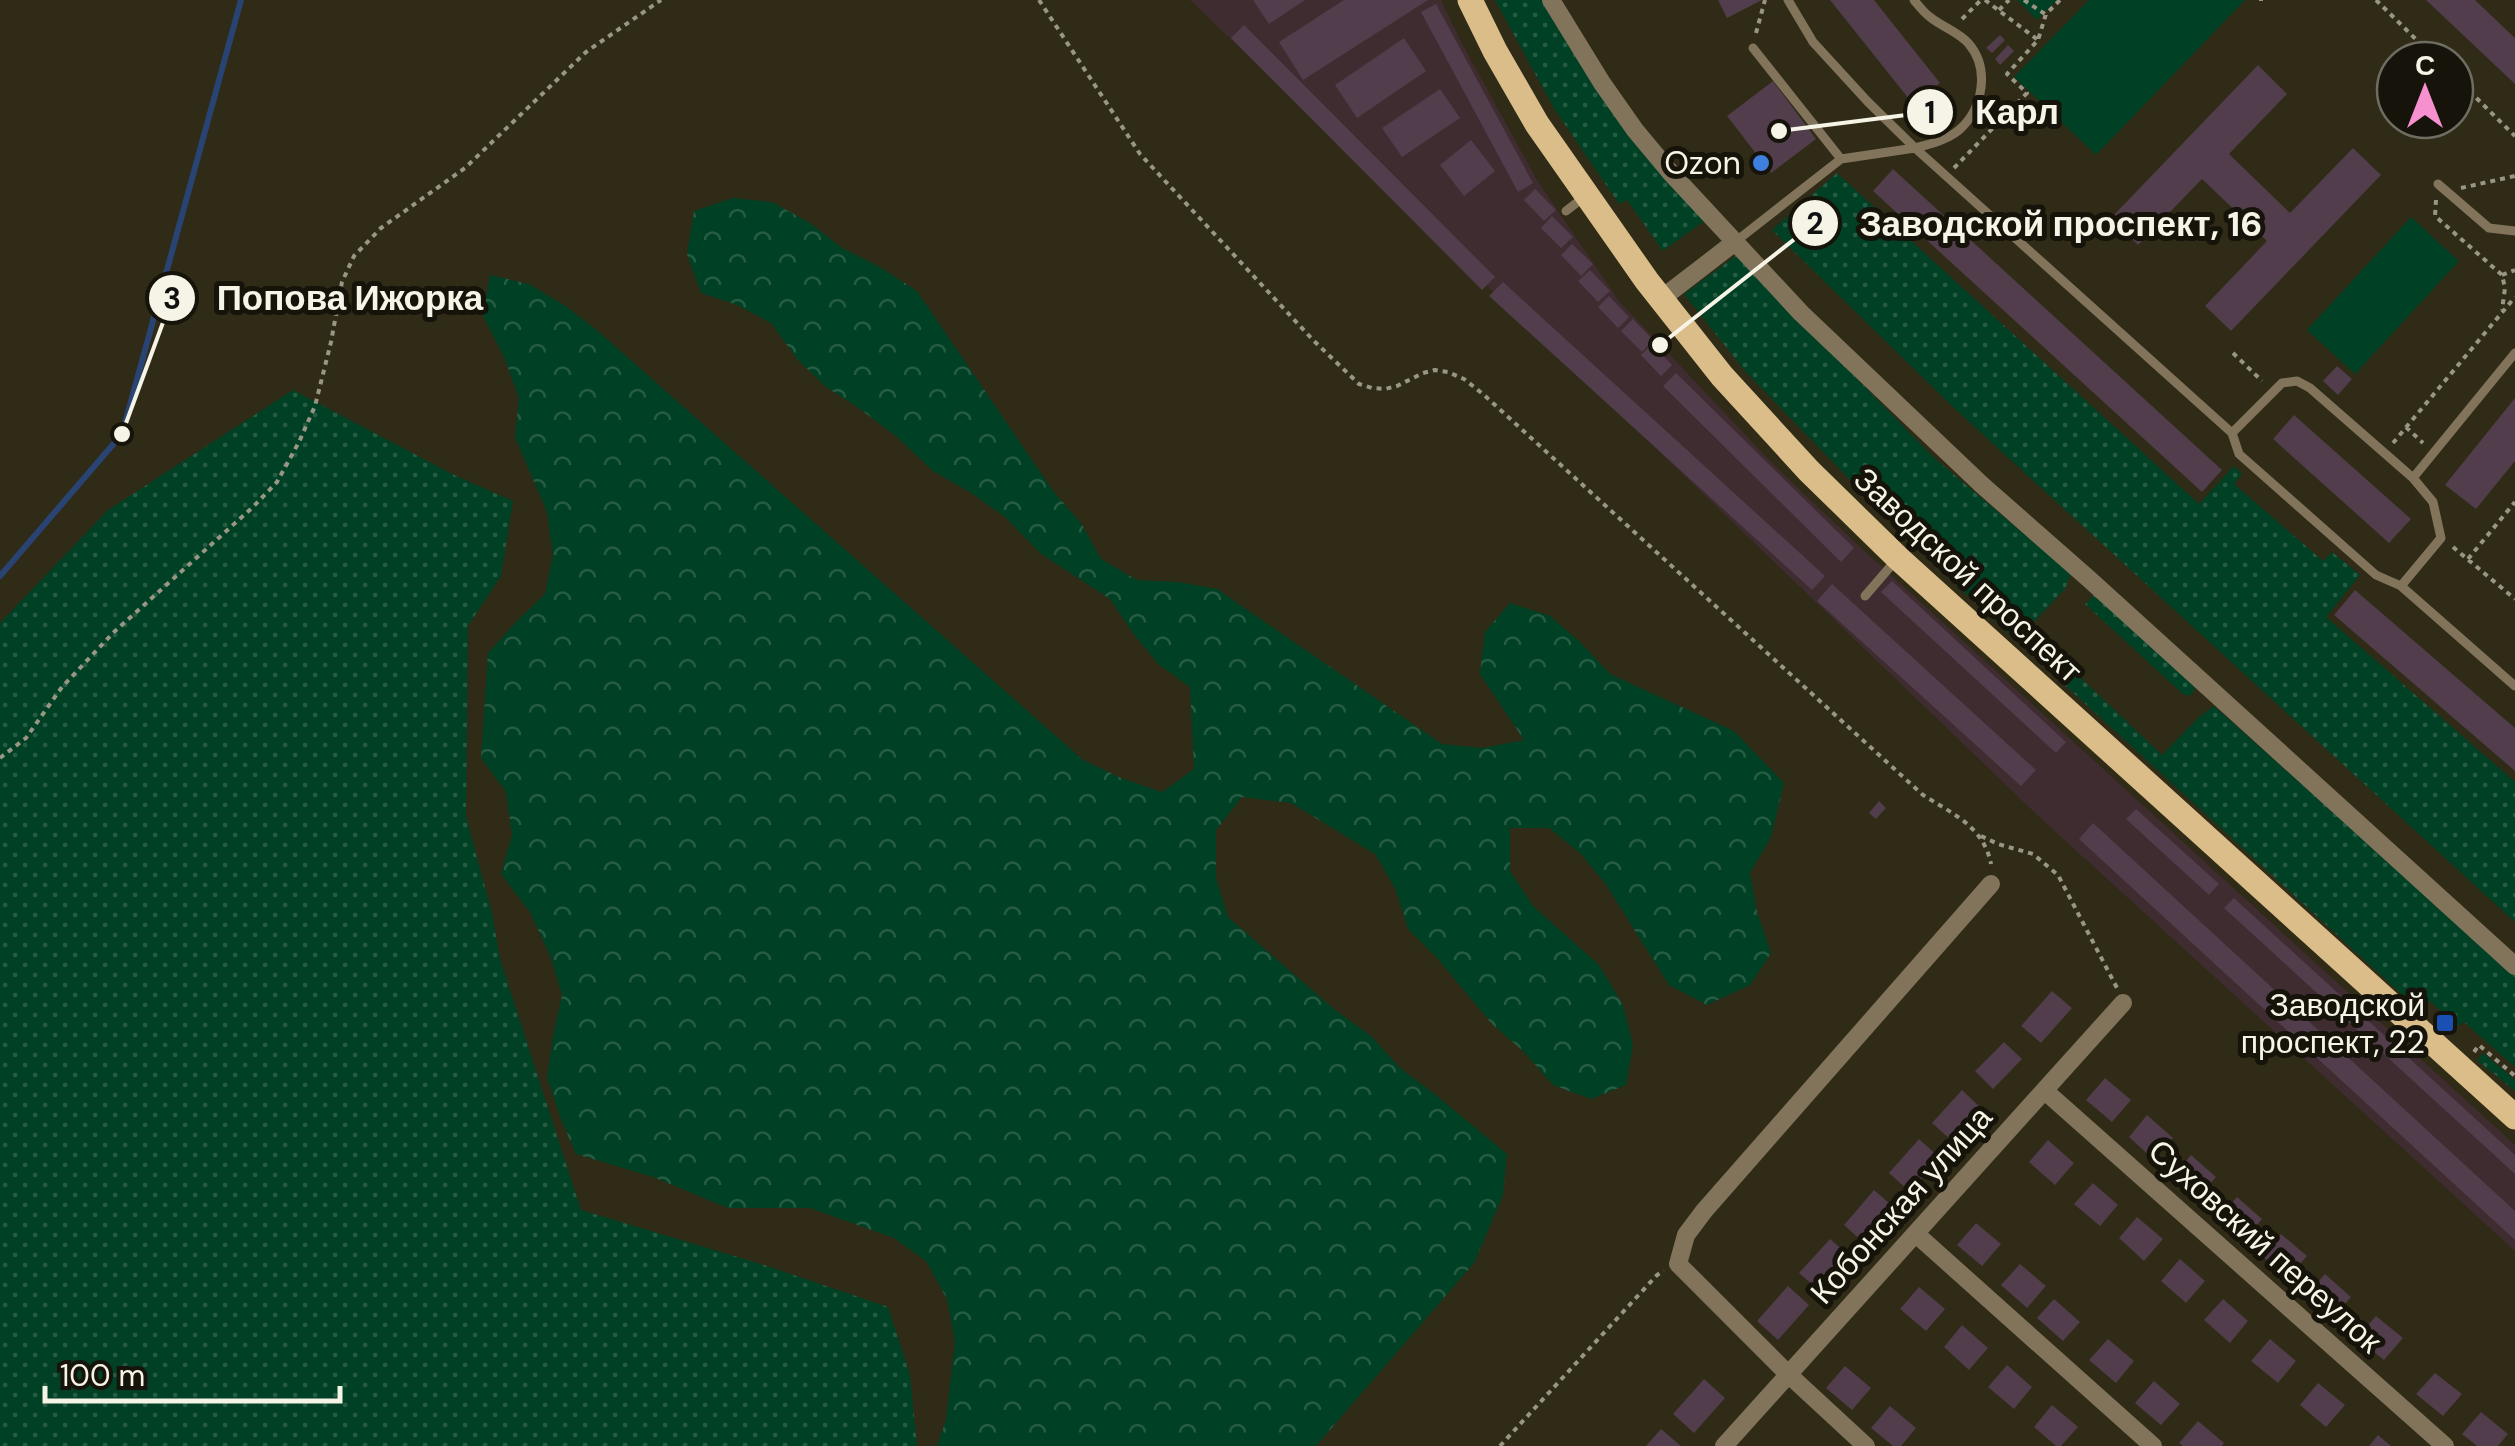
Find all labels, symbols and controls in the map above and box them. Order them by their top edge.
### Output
north arrow [2375,40,2475,140]
text: С [2415,47,2435,84]
callout: Карл [1905,80,2079,145]
text: Карл [1975,89,2059,135]
text: 1 [1925,93,1935,132]
place label: Ozon [1664,142,1741,184]
marker: Ozon [1750,152,1772,174]
callout: Заводской проспект, 16 [1790,191,2282,256]
text: Заводской проспект, 16 [1860,201,2262,247]
text: 2 [1806,204,1824,243]
callout: Попова Ижорка [147,266,503,331]
text: Попова Ижорка [217,275,484,321]
text: 3 [163,279,181,318]
street label: Заводской проспект [1845,458,2091,692]
place label: Заводской проспект, 22 [2241,984,2425,1063]
marker: Заводской проспект, 22 [2434,1012,2456,1034]
street label: Кобонская улица [1801,1097,2001,1313]
street label: Суховский переулок [2139,1130,2391,1363]
scale bar [45,1341,340,1403]
text: 100 m [60,1356,145,1395]

